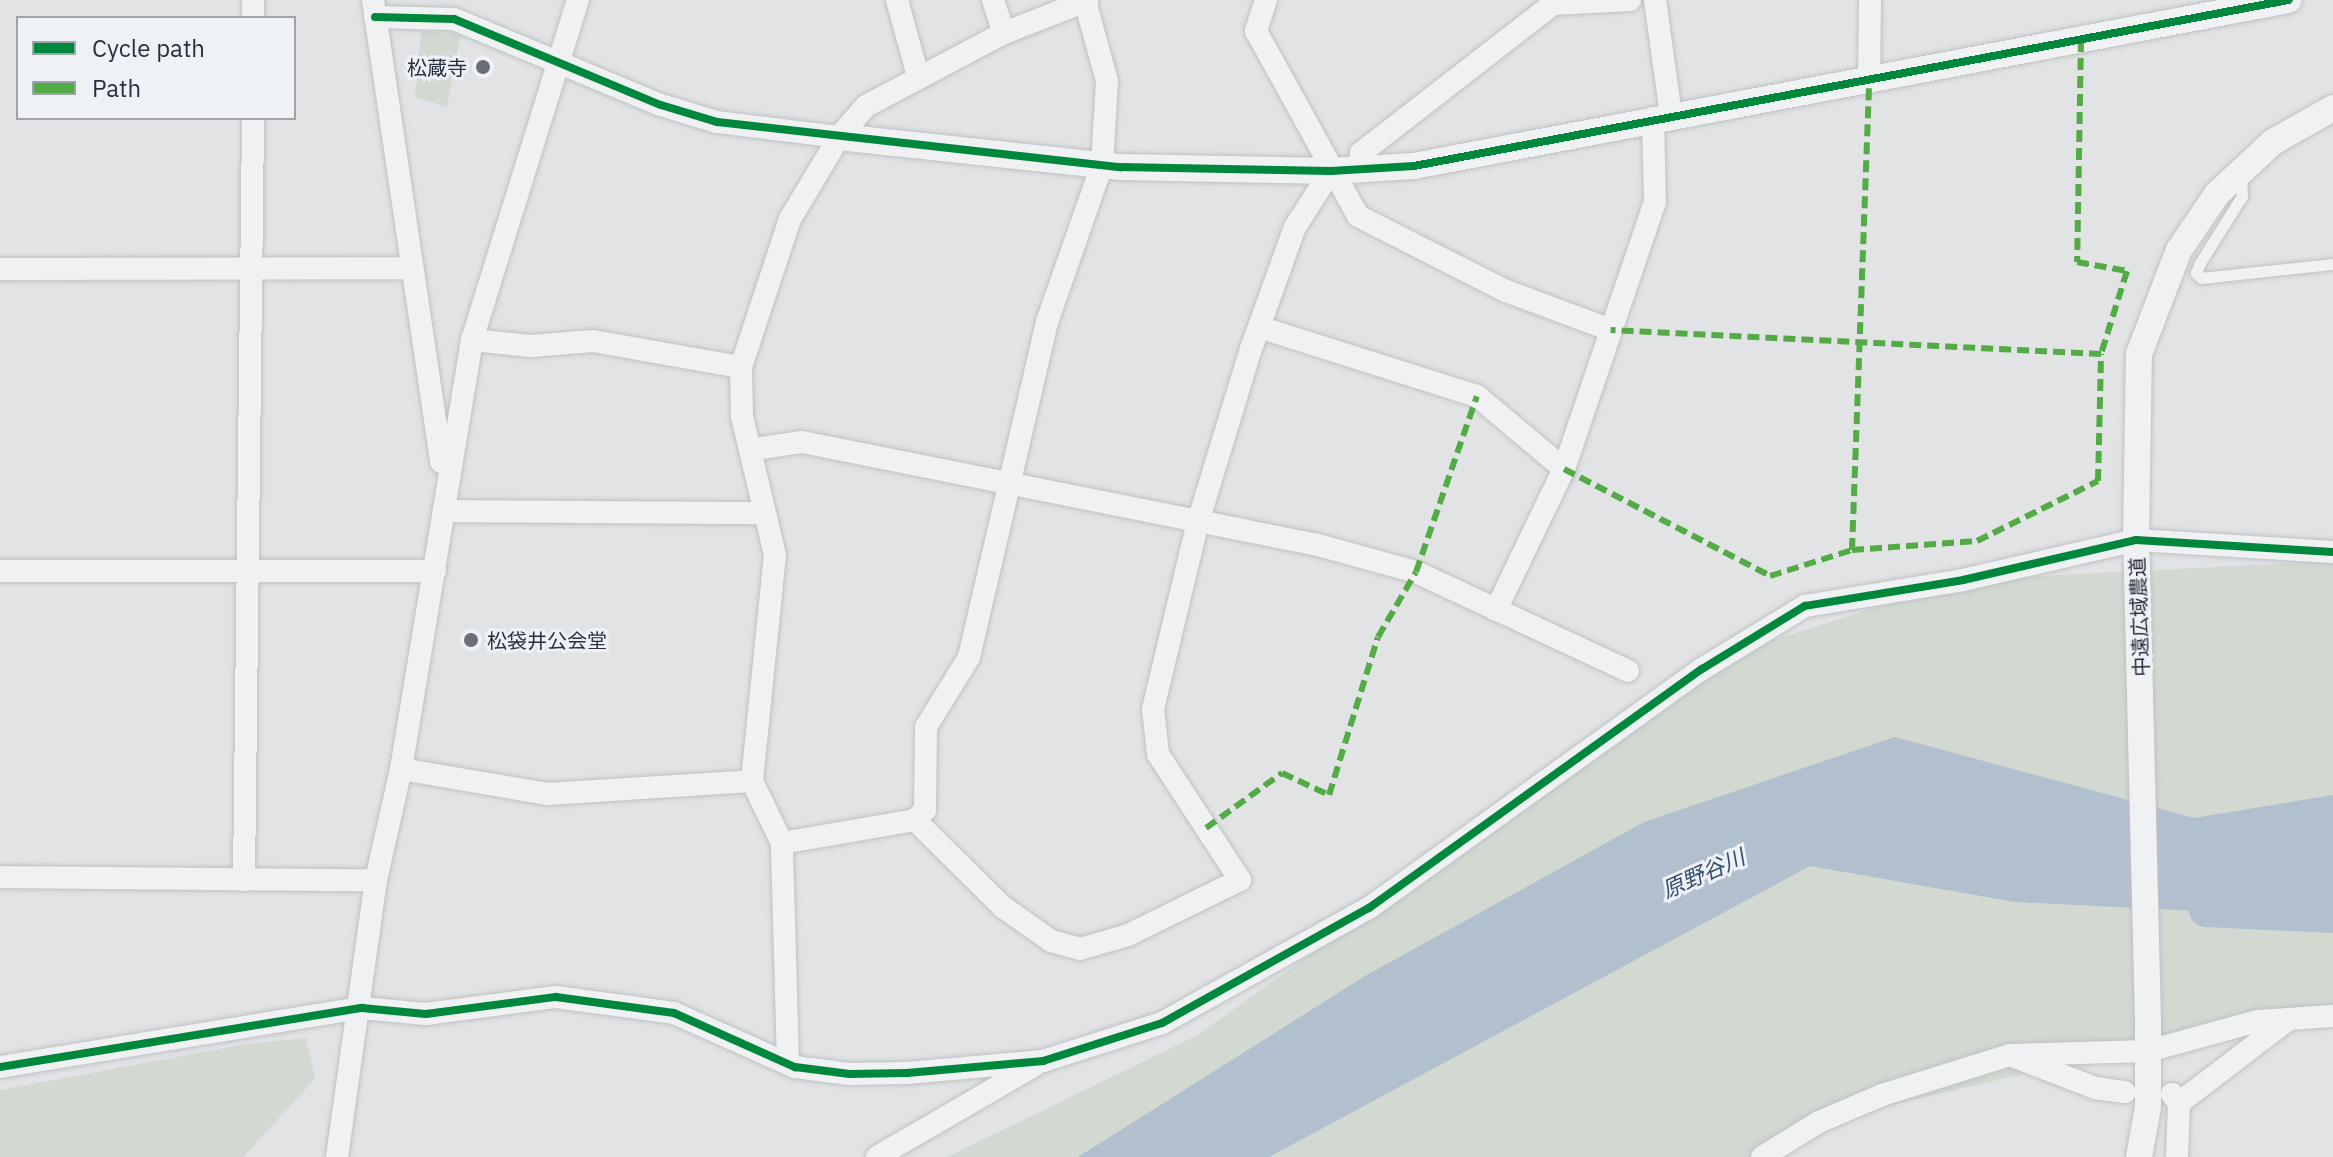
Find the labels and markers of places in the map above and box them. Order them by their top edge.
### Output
place label: 松蔵寺 [407,55,467,79]
marker: 松蔵寺 [474,58,492,76]
place label: 松袋井公会堂 [487,628,607,652]
marker: 松袋井公会堂 [462,631,480,649]

